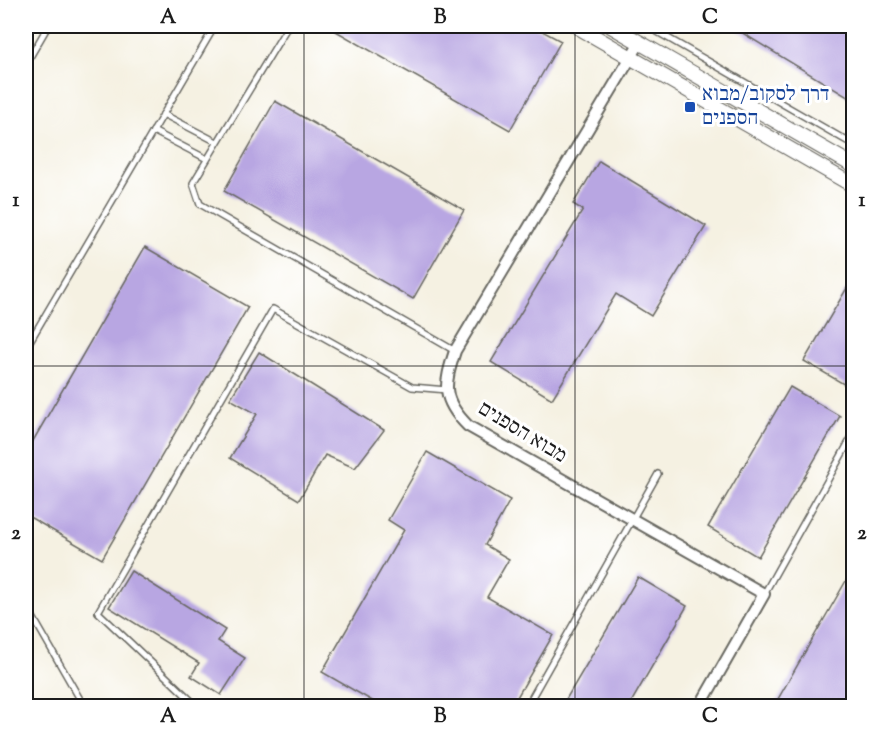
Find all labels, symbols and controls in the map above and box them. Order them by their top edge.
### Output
text: A [160,4,177,33]
text: B [434,4,447,33]
text: C [702,4,718,33]
place label: דרך לסקוב/מבוא הספנים [702,80,830,134]
marker: דרך לסקוב/מבוא הספנים [683,100,697,114]
text: 1 [13,187,20,216]
text: 1 [859,187,866,216]
street label: מבוא הספנים [472,395,572,471]
text: 2 [11,520,21,549]
text: 2 [857,520,867,549]
text: A [160,703,177,732]
text: B [434,703,447,732]
text: C [702,703,718,732]

